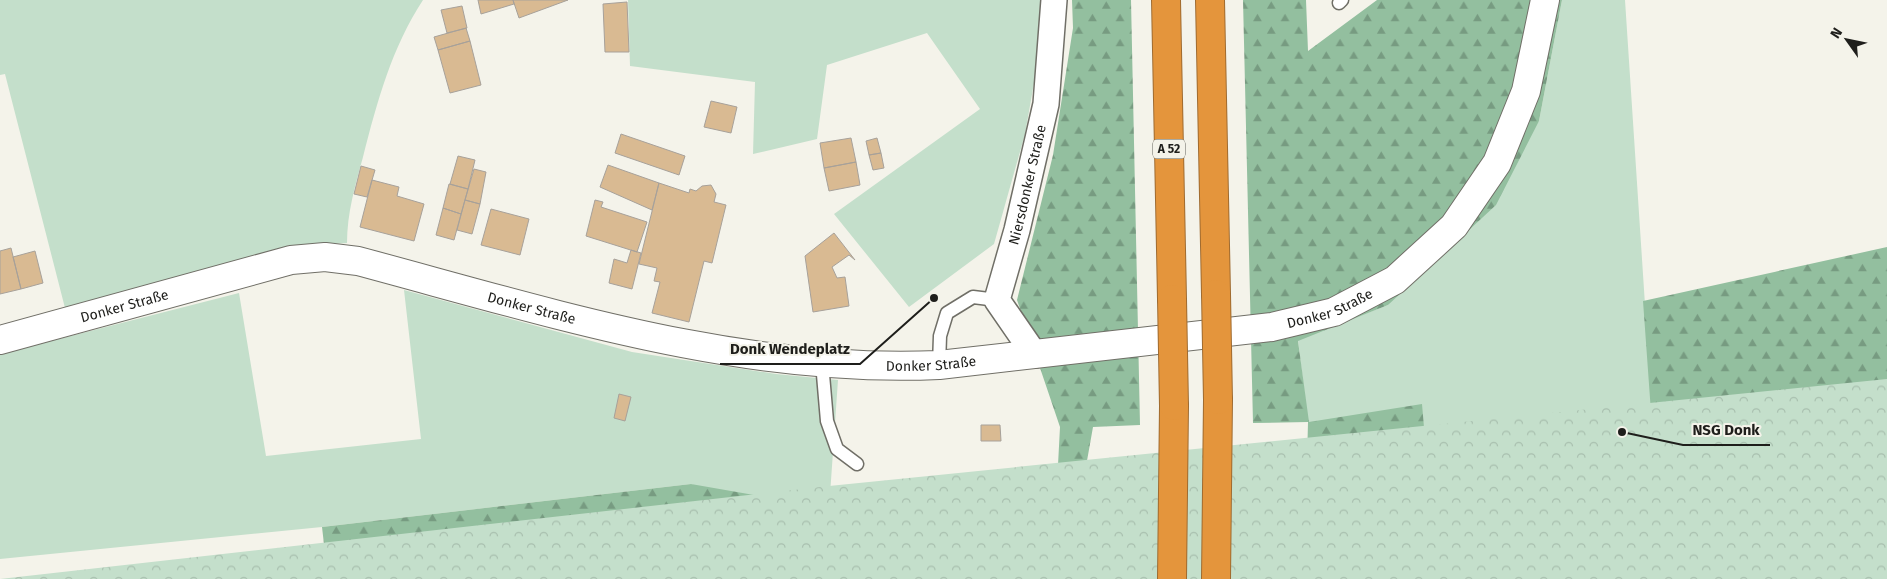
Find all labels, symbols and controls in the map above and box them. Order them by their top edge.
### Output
north arrow [1822,15,1872,65]
text: N [1827,25,1846,42]
street label: Niersdonker Straße [1005,123,1050,247]
road number: A 52 [1153,140,1185,158]
street label: Donker Straße [1285,285,1376,332]
street label: Donker Straße [79,286,170,326]
street label: Donker Straße [486,289,577,328]
callout: Donk Wendeplatz [720,334,860,364]
text: Donk Wendeplatz [730,340,850,358]
street label: Donker Straße [886,353,977,375]
callout: NSG Donk [1683,415,1770,445]
text: NSG Donk [1692,421,1760,439]

